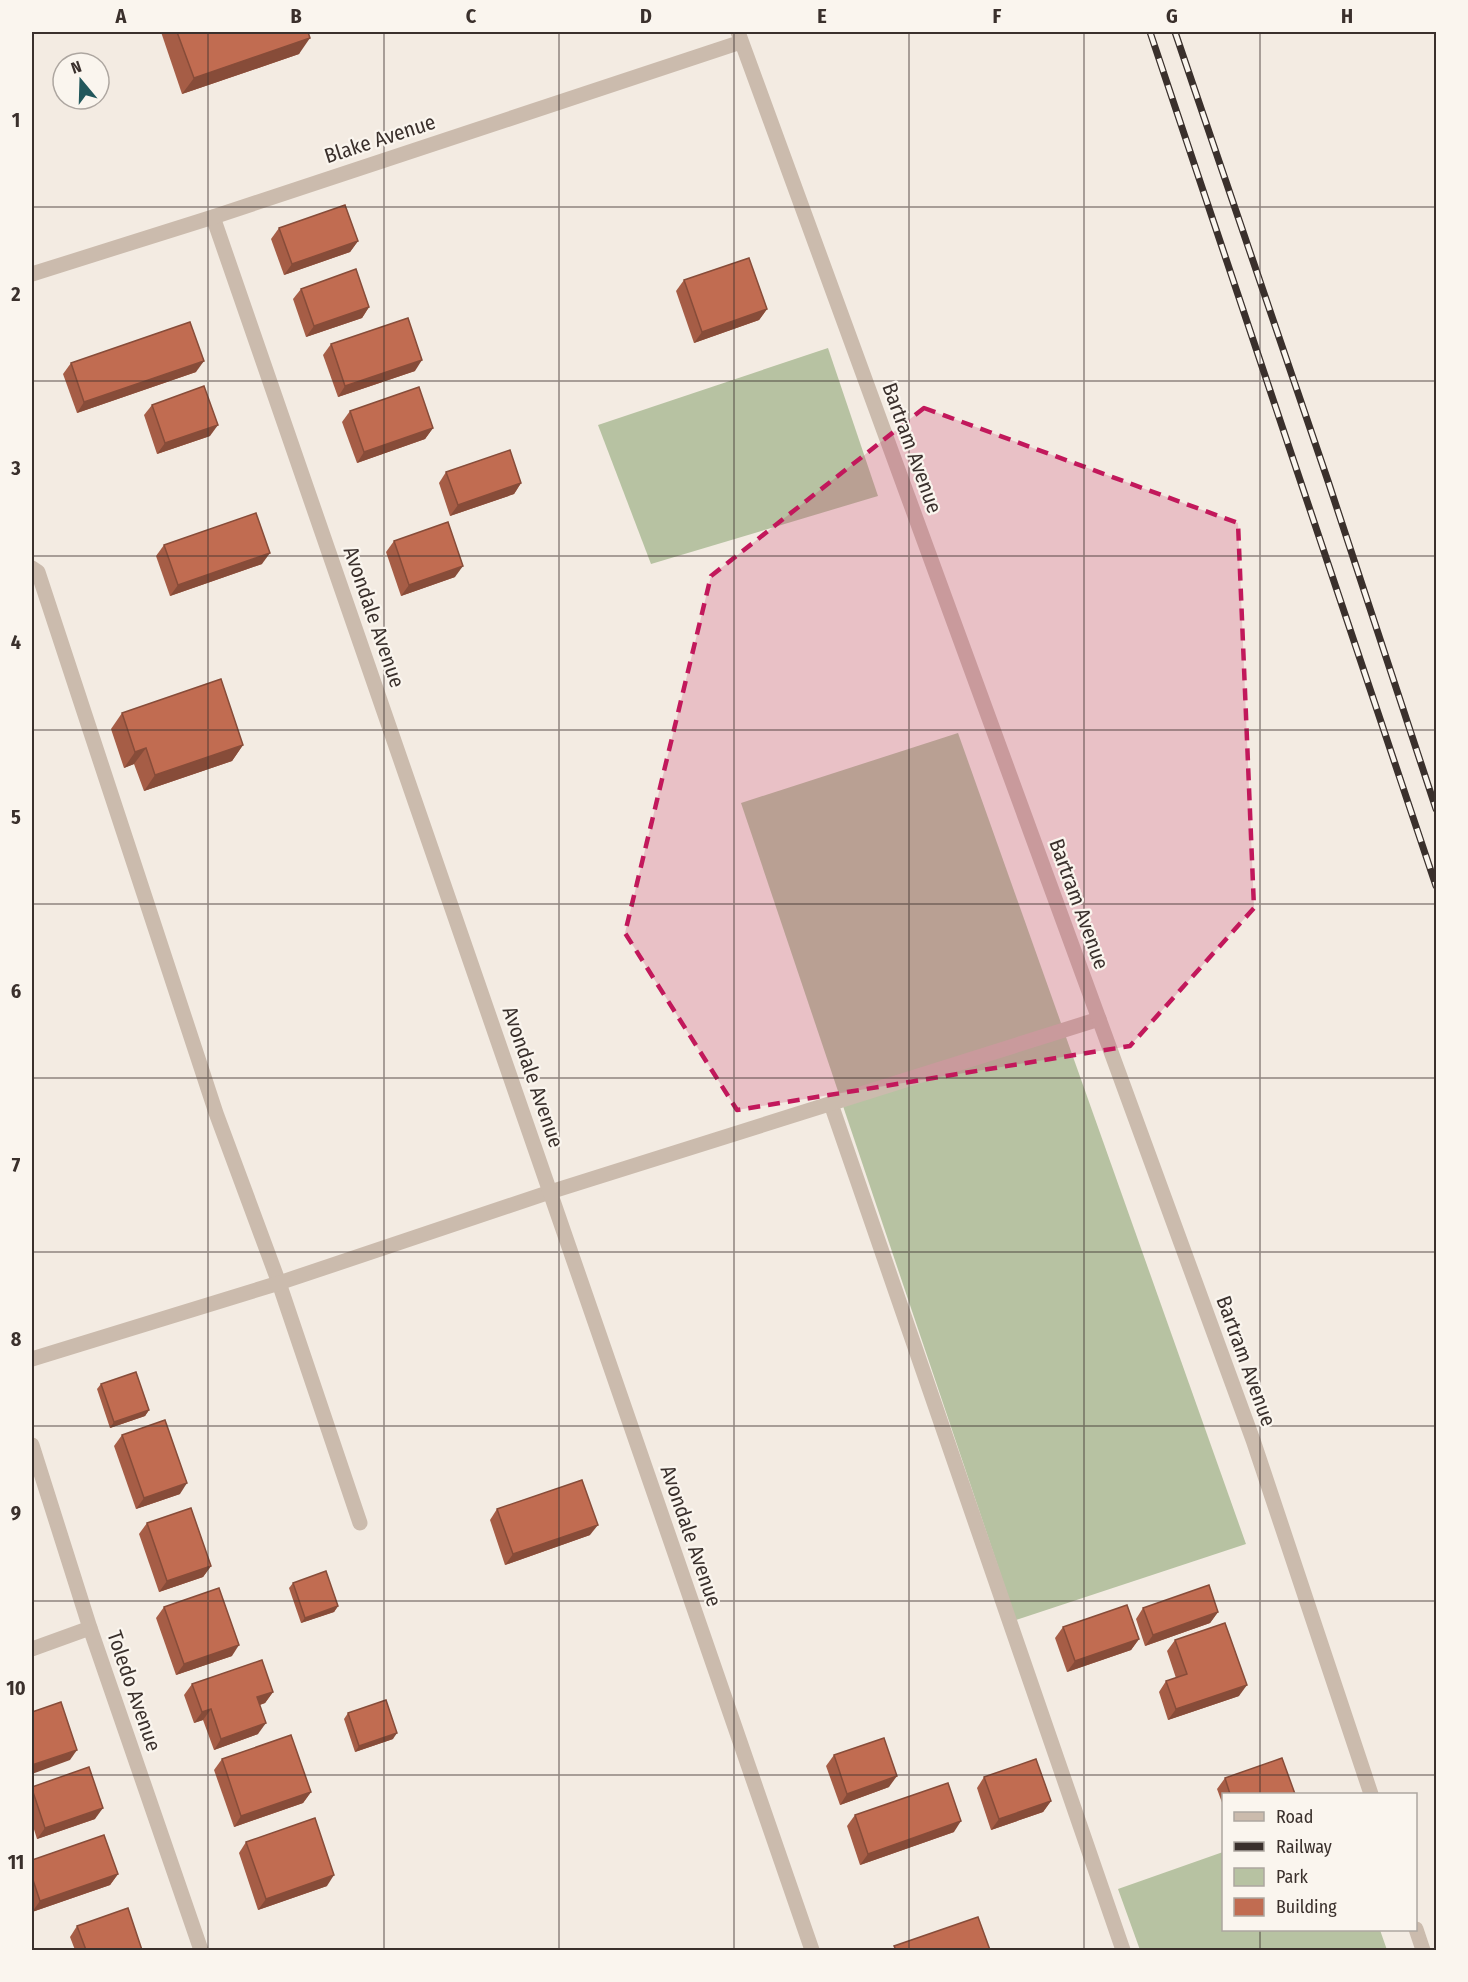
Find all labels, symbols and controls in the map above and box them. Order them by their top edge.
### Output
text: A [115,4,128,28]
text: B [290,4,302,28]
text: C [466,4,477,28]
text: D [640,4,652,28]
text: E [817,4,827,28]
text: F [993,4,1002,28]
text: G [1166,4,1178,28]
text: H [1341,4,1353,28]
north arrow [51,51,111,111]
text: N [69,57,84,78]
text: 1 [12,108,20,132]
street label: Blake Avenue [321,109,439,169]
text: 2 [10,282,21,306]
street label: Bartram Avenue [876,379,948,517]
text: 3 [10,456,21,480]
street label: Avondale Avenue [338,543,410,691]
text: 4 [11,630,21,654]
text: 5 [11,805,21,829]
street label: Bartram Avenue [1043,835,1115,973]
text: 6 [11,979,21,1003]
street label: Avondale Avenue [497,1003,569,1151]
text: 7 [12,1153,21,1177]
street label: Bartram Avenue [1210,1292,1282,1430]
text: 8 [11,1327,22,1351]
street label: Avondale Avenue [655,1462,727,1610]
text: 9 [11,1501,21,1525]
street label: Toledo Avenue [101,1627,167,1755]
text: 10 [6,1676,26,1700]
legend [1222,1793,1417,1931]
text: Road [1276,1806,1313,1828]
text: Railway [1276,1836,1332,1858]
text: 11 [8,1850,24,1874]
text: Park [1276,1866,1309,1888]
text: Building [1276,1896,1337,1918]

